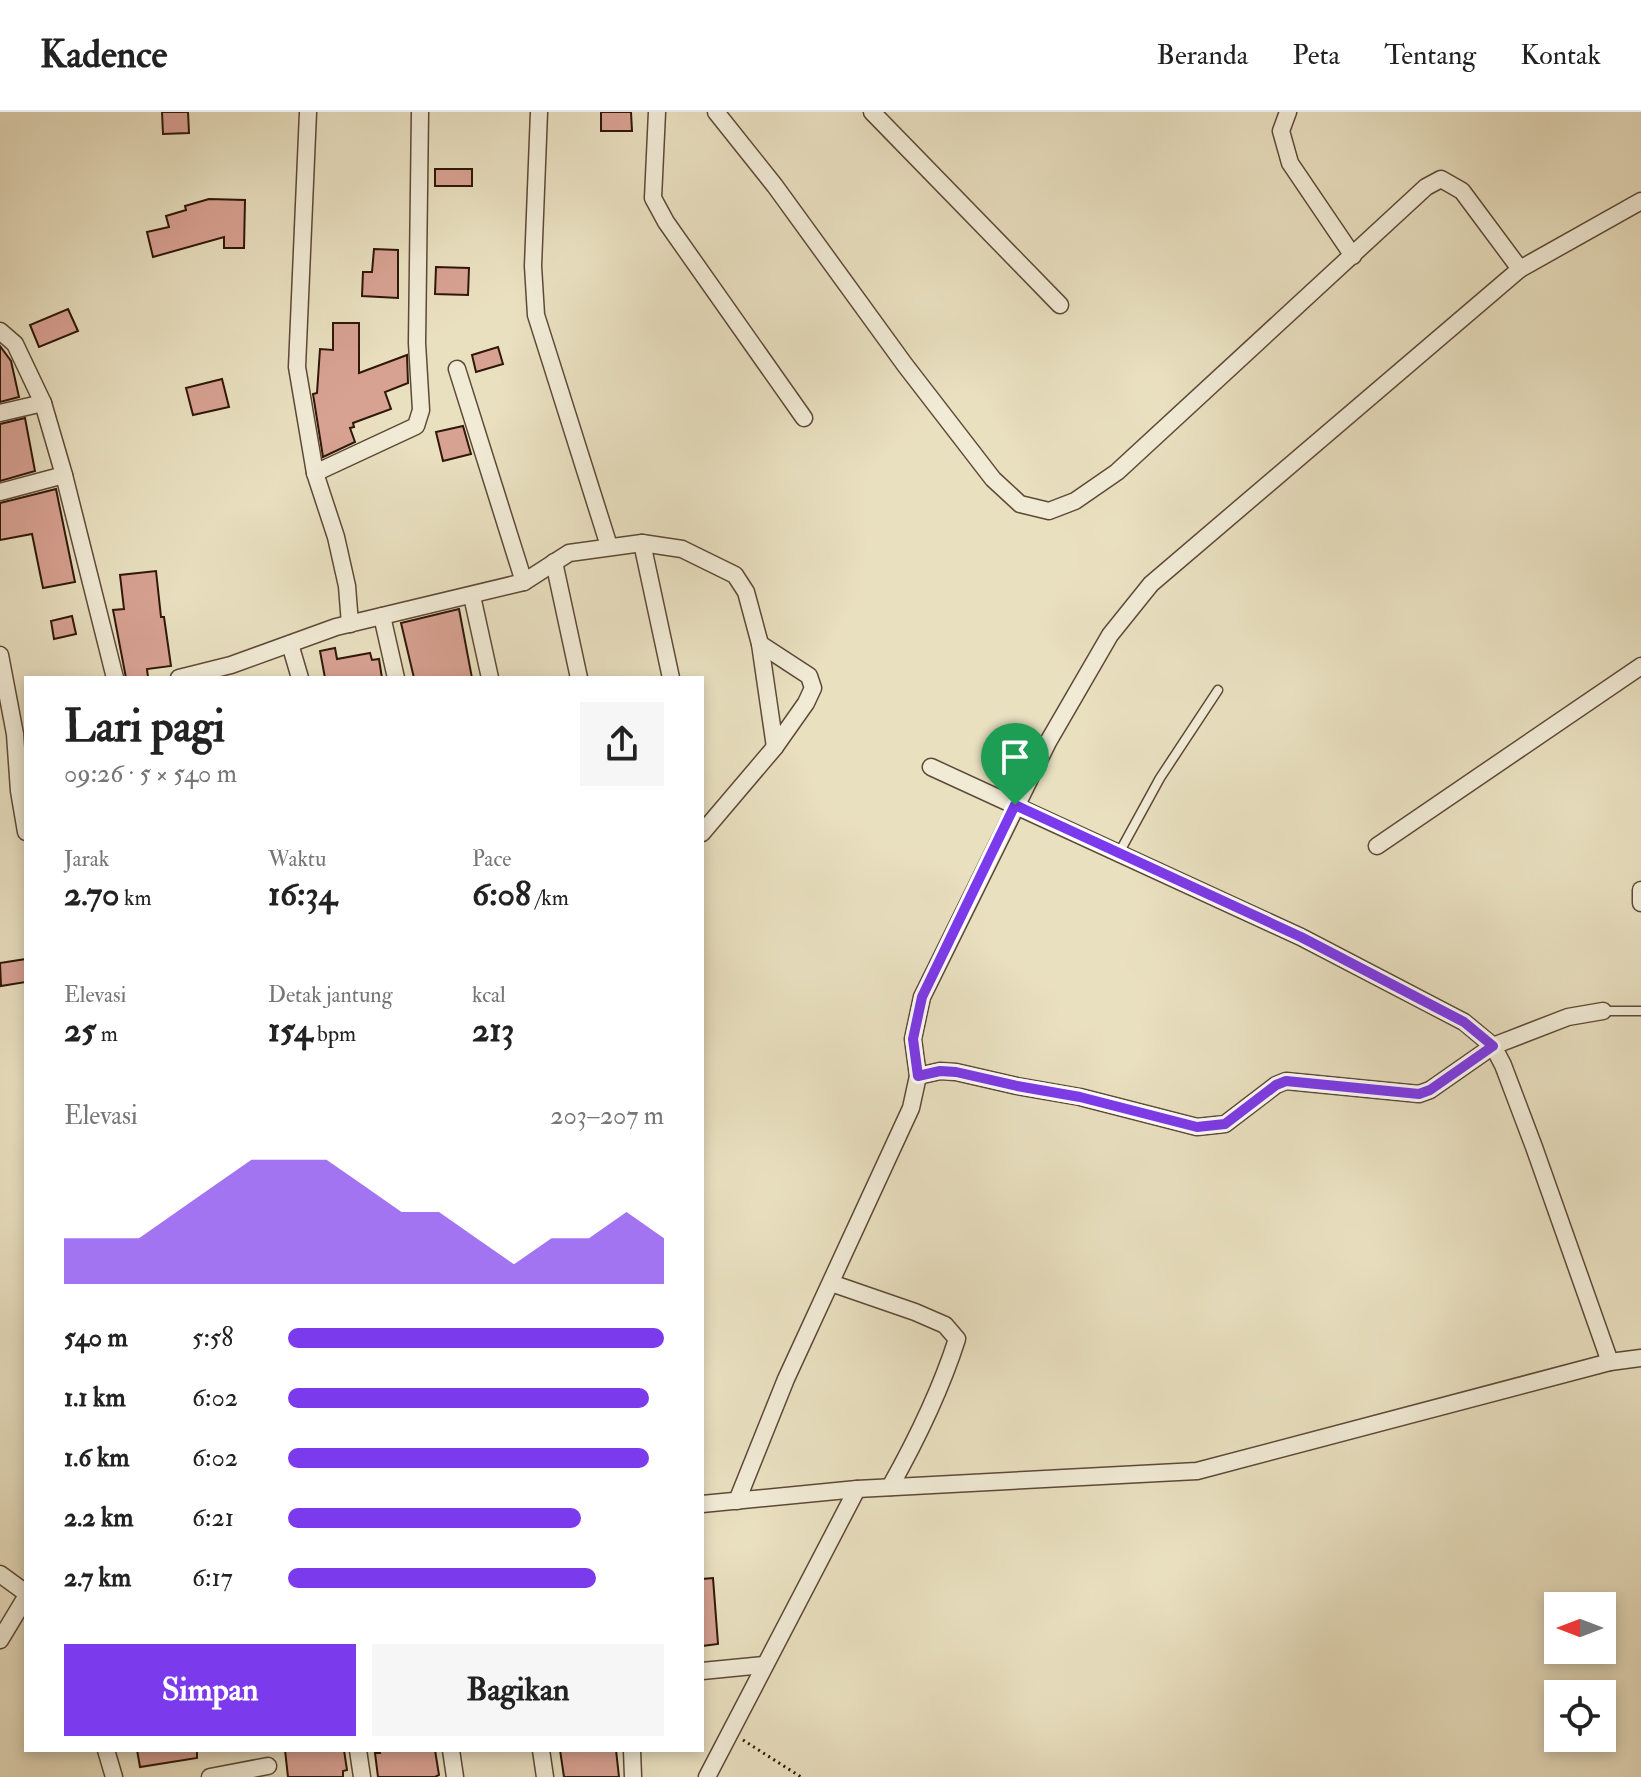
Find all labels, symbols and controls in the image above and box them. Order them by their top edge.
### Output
text: Kadence [40,31,167,79]
text: Beranda [1157,38,1248,73]
text: Peta [1292,38,1340,73]
text: Tentang [1384,38,1476,73]
text: Kontak [1520,38,1601,73]
text: Lari pagi [64,700,225,755]
button: share [580,702,664,786]
pin [981,723,1049,805]
icon: arrive [993,735,1037,779]
text: 09:26 · 5 × 540 m [64,758,237,790]
text: Jarak [64,845,109,873]
text: Waktu [268,845,326,873]
text: Pace [472,845,511,873]
text: 2.70 [64,873,119,916]
text: 16:34 [268,873,337,916]
text: 6:08 [472,873,531,916]
text: km [119,884,152,912]
text: /km [531,884,569,912]
text: Elevasi [64,981,126,1009]
text: Detak jantung [268,981,393,1009]
text: kcal [472,981,506,1009]
text: 25 [64,1009,96,1052]
text: 154 [268,1009,312,1052]
text: 213 [472,1009,514,1052]
text: m [96,1020,118,1048]
text: bpm [312,1020,356,1048]
text: Elevasi [64,1100,138,1132]
text: 203–207 m [550,1100,664,1132]
text: 540 m [64,1322,128,1354]
text: 5:58 [192,1322,234,1354]
text: 1.1 km [64,1382,126,1414]
text: 6:02 [192,1382,238,1414]
text: 1.6 km [64,1442,129,1474]
text: 6:02 [192,1442,238,1474]
text: 2.2 km [64,1502,133,1534]
text: 6:21 [192,1502,234,1534]
text: 2.7 km [64,1562,131,1594]
text: 6:17 [192,1562,233,1594]
north arrow [1544,1592,1616,1664]
map controls [1544,1592,1616,1752]
button: Simpan [64,1644,356,1736]
button: Bagikan [372,1644,664,1736]
button: locate [1544,1680,1616,1752]

